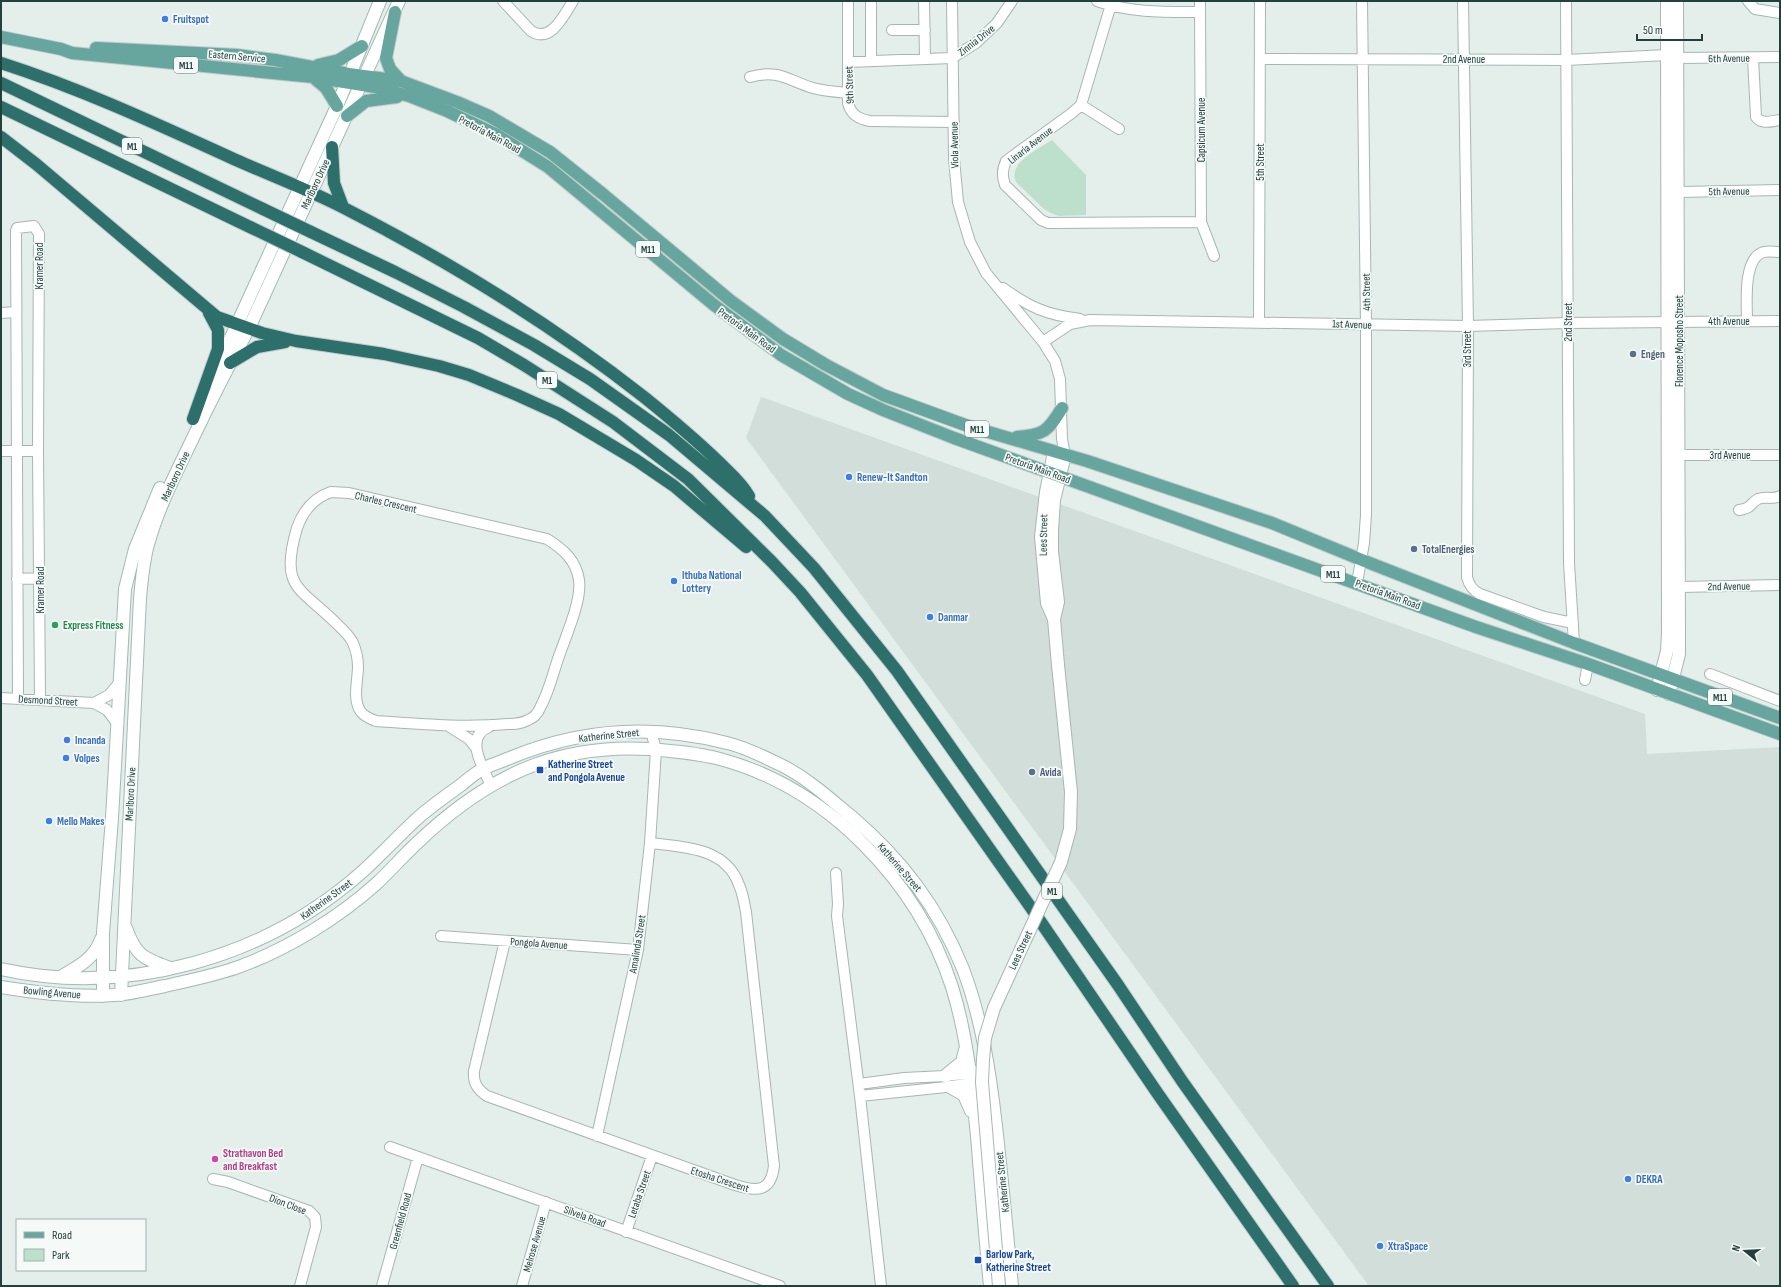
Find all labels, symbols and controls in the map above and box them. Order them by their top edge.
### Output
place label: Fruitspot [173,13,209,26]
marker: Fruitspot [160,14,170,24]
scale bar [1637,16,1702,42]
street label: Zinnia Drive [955,22,997,59]
text: 50 m [1643,23,1663,38]
street label: Eastern Service [208,48,266,65]
street label: 6th Avenue [1708,52,1750,65]
street label: 2nd Avenue [1443,53,1485,66]
road number: M11 [174,57,198,73]
street label: 9th Street [842,65,857,104]
street label: Capsicum Avenue [1195,98,1208,162]
street label: Pretoria Main Road [456,113,523,156]
street label: Viola Avenue [948,122,961,168]
street label: Linaria Avenue [1005,124,1055,167]
road number: M1 [122,138,142,154]
street label: 5th Street [1254,143,1267,181]
street label: Marlboro Drive [298,157,333,211]
street label: 5th Avenue [1708,185,1750,198]
road number: M11 [636,241,660,257]
street label: Kramer Road [33,242,46,289]
street label: 4th Street [1360,272,1373,311]
street label: Florence Moposho Street [1673,294,1686,387]
street label: 2nd Street [1562,302,1575,341]
street label: Pretoria Main Road [715,305,779,356]
street label: 4th Avenue [1708,315,1750,328]
street label: 1st Avenue [1332,317,1372,332]
street label: 3rd Street [1461,330,1474,368]
place label: Engen [1641,348,1665,361]
marker: Engen [1628,349,1638,359]
road number: M1 [537,372,557,388]
road number: M11 [965,421,989,437]
street label: Marlboro Drive [158,449,193,503]
street label: 3rd Avenue [1710,449,1750,462]
street label: Pretoria Main Road [1003,451,1073,486]
place label: Renew-It Sandton [857,471,928,484]
marker: Renew-It Sandton [844,472,854,482]
street label: Charles Crescent [354,489,419,516]
street label: Lees Street [1037,513,1050,556]
place label: TotalEnergies [1422,543,1475,556]
marker: TotalEnergies [1409,544,1419,554]
street label: Kramer Road [34,566,47,613]
road number: M11 [1321,566,1345,582]
place label: Ithuba National Lottery [682,569,741,595]
marker: Ithuba National Lottery [669,576,679,586]
street label: Pretoria Main Road [1353,577,1423,612]
street label: 2nd Avenue [1708,580,1750,593]
place label: Danmar [938,611,969,624]
marker: Danmar [925,612,935,622]
place label: Express Fitness [63,619,124,632]
marker: Express Fitness [50,620,60,630]
road number: M11 [1708,689,1732,705]
street label: Desmond Street [18,692,79,709]
street label: Katherine Street [578,726,641,745]
place label: Incanda [75,734,106,747]
marker: Incanda [62,735,72,745]
place label: Volpes [74,752,100,765]
marker: Volpes [61,753,71,763]
place label: Katherine Street and Pongola Avenue [548,758,625,784]
marker: Katherine Street and Pongola Avenue [535,765,545,775]
place label: Avida [1039,766,1062,779]
street label: Marlboro Drive [123,767,138,821]
marker: Avida [1027,767,1037,777]
place label: Mello Makes [57,815,104,828]
marker: Mello Makes [44,816,54,826]
street label: Katherine Street [875,840,925,895]
street label: Katherine Street [298,876,355,923]
road number: M1 [1042,883,1062,899]
street label: Amalinda Street [626,913,649,975]
street label: Lees Street [1006,928,1035,972]
street label: Pongola Avenue [510,935,568,952]
street label: Bowling Avenue [23,984,81,1001]
place label: Strathavon Bed and Breakfast [223,1147,283,1173]
street label: Katherine Street [993,1150,1012,1213]
marker: Strathavon Bed and Breakfast [210,1154,220,1164]
street label: Etosha Crescent [689,1164,751,1195]
street label: Letaba Street [625,1168,654,1220]
place label: DEKRA [1636,1173,1663,1186]
marker: DEKRA [1623,1174,1633,1184]
street label: Dion Close [267,1191,308,1217]
street label: Greenfield Road [387,1191,414,1251]
street label: Silvela Road [562,1203,608,1230]
street label: Melrose Avenue [520,1215,549,1274]
legend [16,1219,146,1271]
text: Road [52,1228,72,1243]
north arrow [1725,1231,1765,1271]
place label: XtraSpace [1387,1240,1428,1253]
marker: XtraSpace [1375,1241,1385,1251]
text: N [1729,1243,1743,1253]
text: Park [52,1248,70,1263]
place label: Barlow Park, Katherine Street [986,1248,1051,1274]
marker: Barlow Park, Katherine Street [973,1255,983,1265]

